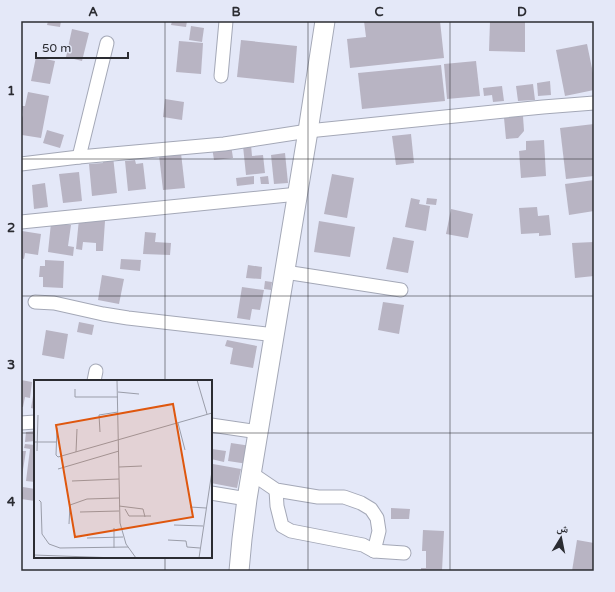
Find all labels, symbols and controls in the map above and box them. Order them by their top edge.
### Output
text: A [88,4,98,20]
text: B [231,4,241,20]
text: C [374,4,384,20]
text: D [517,4,527,20]
scale bar [36,34,128,60]
text: 50 m [42,41,71,55]
text: 1 [7,83,15,99]
text: 2 [7,220,15,236]
text: 3 [7,357,15,373]
inset map [34,380,212,558]
text: 4 [7,494,16,510]
north arrow [541,518,581,558]
text: ش [556,521,570,537]

